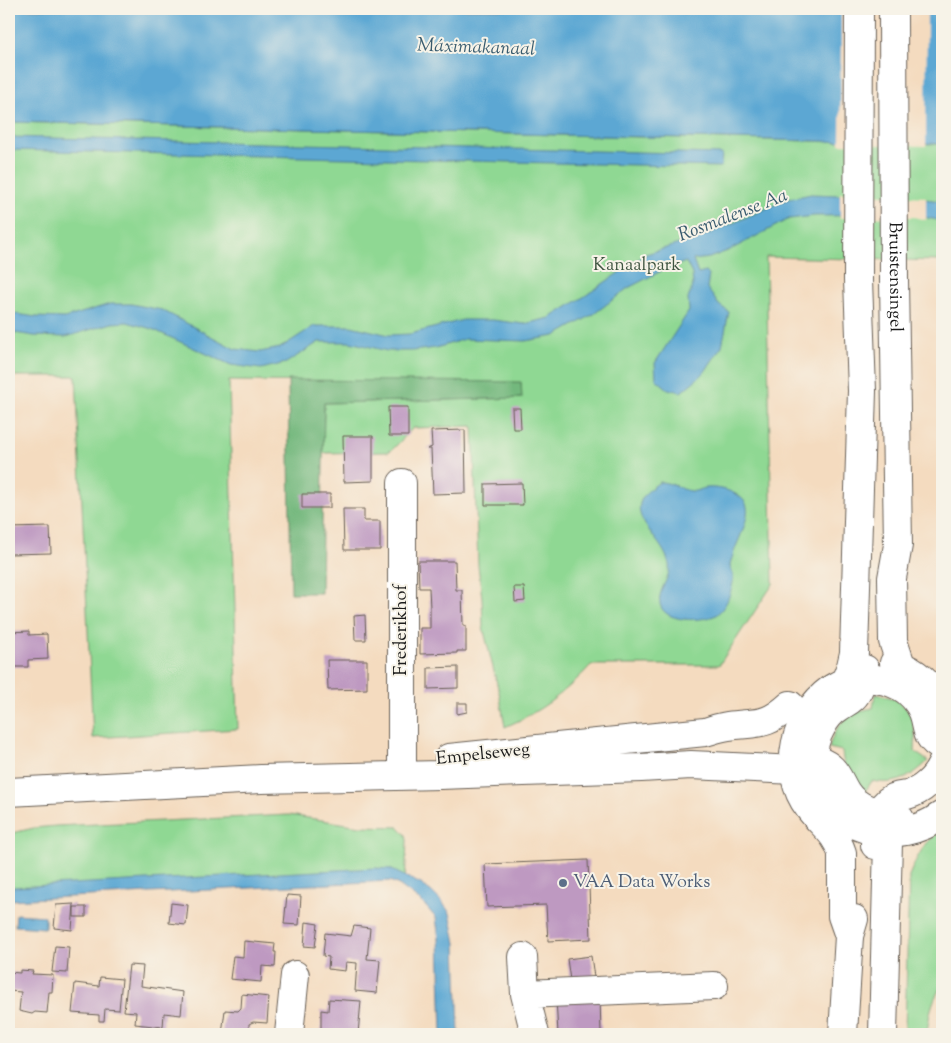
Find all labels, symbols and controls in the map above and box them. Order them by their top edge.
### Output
water label: Máximakanaal [417,32,536,64]
water label: Rosmalense Aa [674,183,792,249]
street label: Bruistensingel [881,222,908,332]
park label: Kanaalpark [593,253,681,279]
street label: Frederikhof [389,584,415,676]
street label: Empelseweg [435,737,531,773]
place label: VAA Data Works [573,870,710,896]
marker: VAA Data Works [557,877,569,889]

